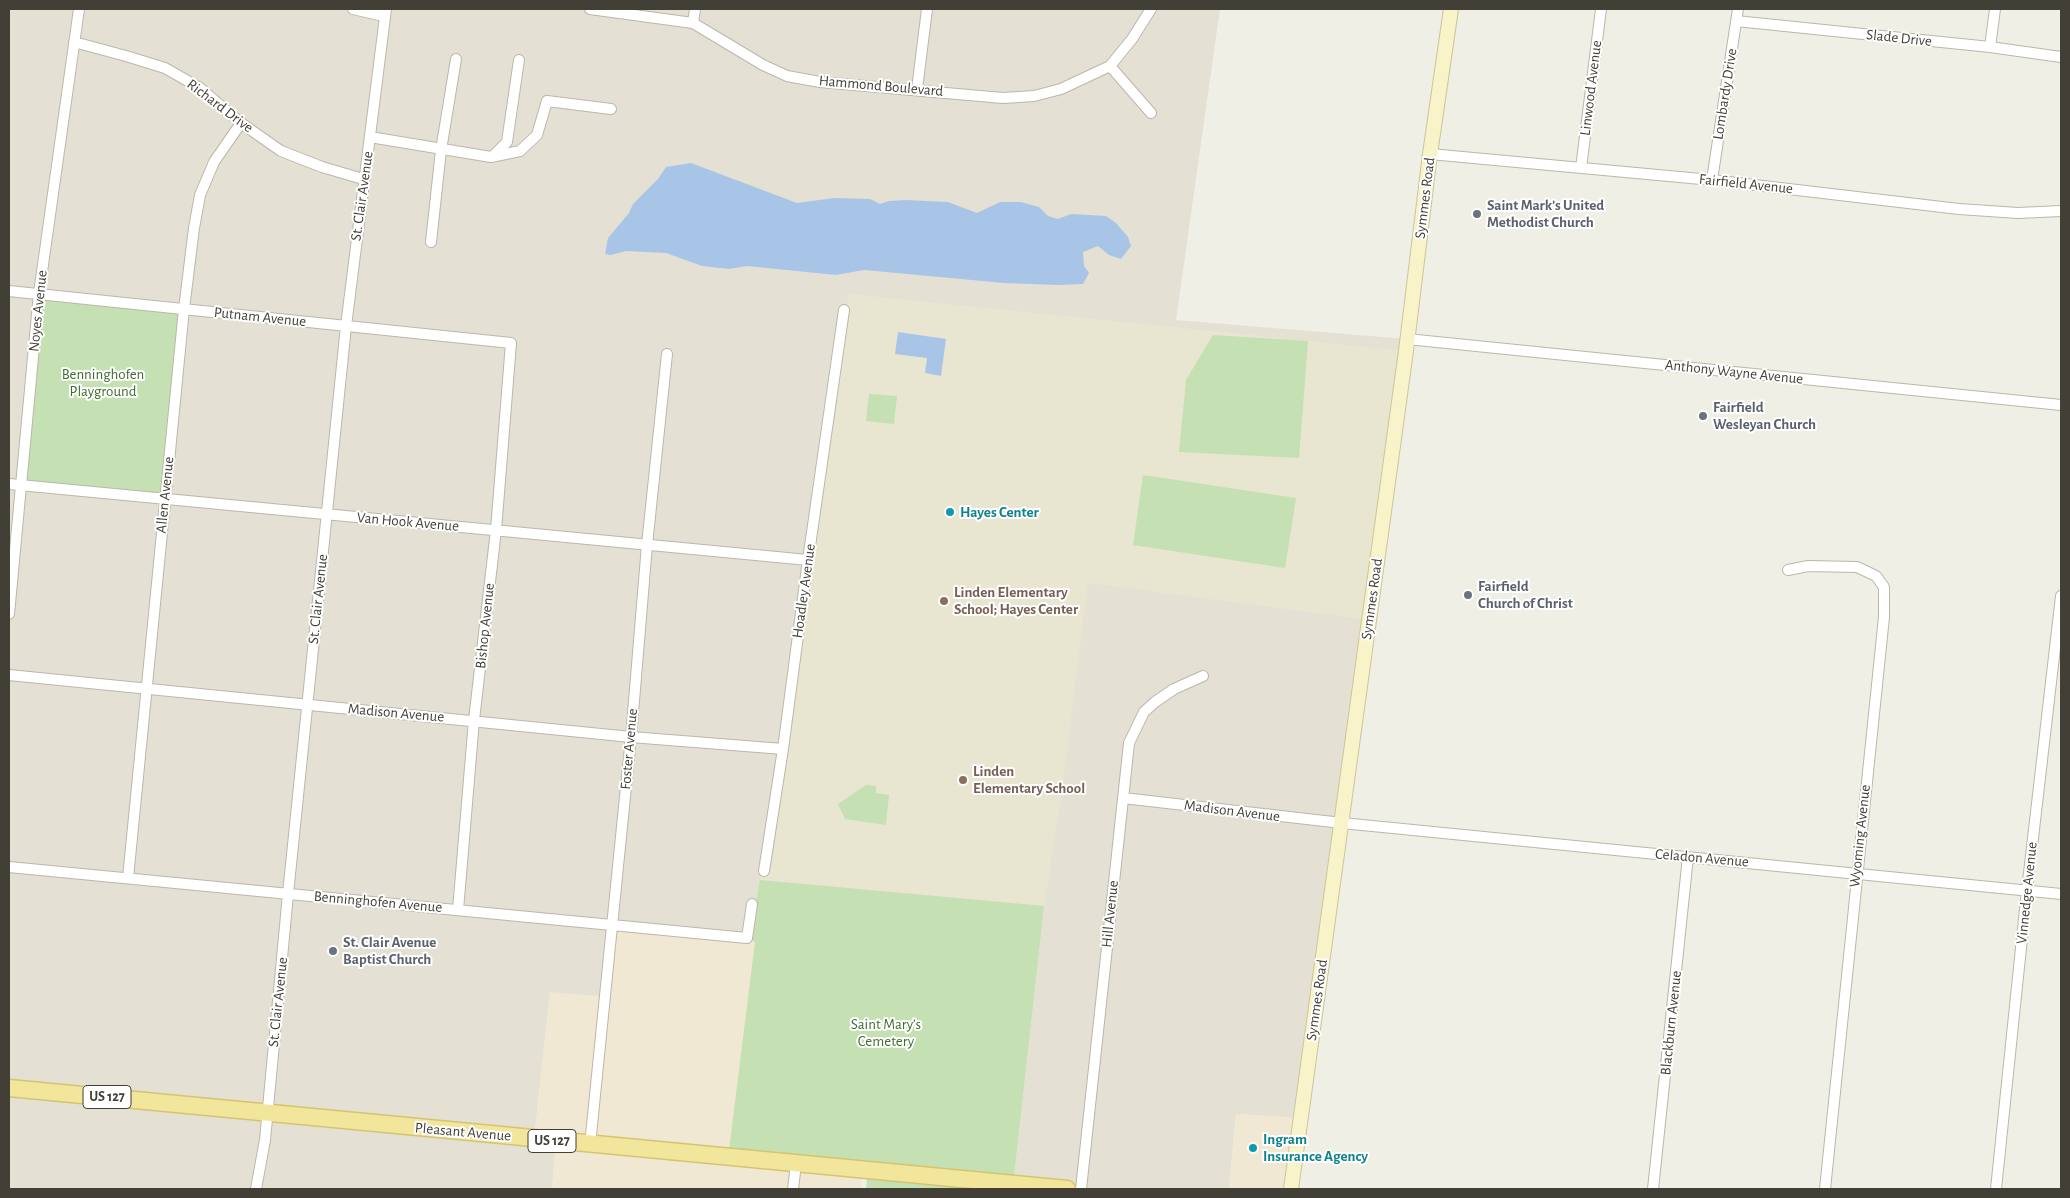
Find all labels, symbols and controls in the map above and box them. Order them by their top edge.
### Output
street label: Slade Drive [1865,26,1933,50]
street label: Linwood Avenue [1576,39,1606,137]
street label: Lombardy Drive [1709,47,1741,141]
street label: Hammond Boulevard [818,72,944,100]
street label: Richard Drive [183,75,257,137]
street label: St. Clair Avenue [347,150,377,242]
street label: Symmes Road [1411,156,1439,240]
street label: Fairfield Avenue [1698,170,1794,198]
place label: Saint Mark’s United Methodist Church [1487,196,1604,231]
marker: Saint Mark’s United Methodist Church [1471,208,1483,220]
street label: Noyes Avenue [25,269,51,353]
street label: Putnam Avenue [213,303,307,331]
street label: Anthony Wayne Avenue [1664,356,1804,388]
park label: Benninghofen Playground [62,365,144,400]
place label: Fairfield Wesleyan Church [1713,398,1816,433]
marker: Fairfield Wesleyan Church [1697,410,1709,422]
street label: Allen Avenue [152,456,178,534]
place label: Hayes Center [960,503,1039,521]
marker: Hayes Center [944,506,956,518]
street label: Van Hook Avenue [356,509,460,535]
street label: Hoadley Avenue [788,543,820,639]
street label: St. Clair Avenue [304,553,332,645]
street label: Symmes Road [1357,557,1387,641]
place label: Fairfield Church of Christ [1478,577,1573,612]
street label: Bishop Avenue [472,582,498,670]
place label: Linden Elementary School; Hayes Center [954,583,1078,618]
marker: Fairfield Church of Christ [1462,589,1474,601]
marker: Linden Elementary School; Hayes Center [938,595,950,607]
street label: Madison Avenue [347,700,445,726]
street label: Foster Avenue [616,708,642,790]
place label: Linden Elementary School [973,762,1085,797]
marker: Linden Elementary School [957,774,969,786]
street label: Wyoming Avenue [1846,784,1874,888]
street label: Madison Avenue [1183,796,1281,826]
street label: Vinnedge Avenue [2013,841,2041,945]
street label: Celadon Avenue [1654,845,1750,871]
street label: Hill Avenue [1098,879,1122,949]
street label: Benninghofen Avenue [313,887,443,917]
place label: St. Clair Avenue Baptist Church [343,933,436,968]
marker: St. Clair Avenue Baptist Church [327,945,339,957]
street label: St. Clair Avenue [264,956,292,1048]
street label: Symmes Road [1302,958,1332,1042]
street label: Blackburn Avenue [1657,970,1685,1076]
park label: Saint Mary’s Cemetery [851,1015,921,1050]
road number: US 127 [83,1086,131,1108]
street label: Pleasant Avenue [414,1119,512,1145]
road number: US 127 [528,1130,576,1152]
place label: Ingram Insurance Agency [1263,1130,1368,1165]
marker: Ingram Insurance Agency [1247,1142,1259,1154]

